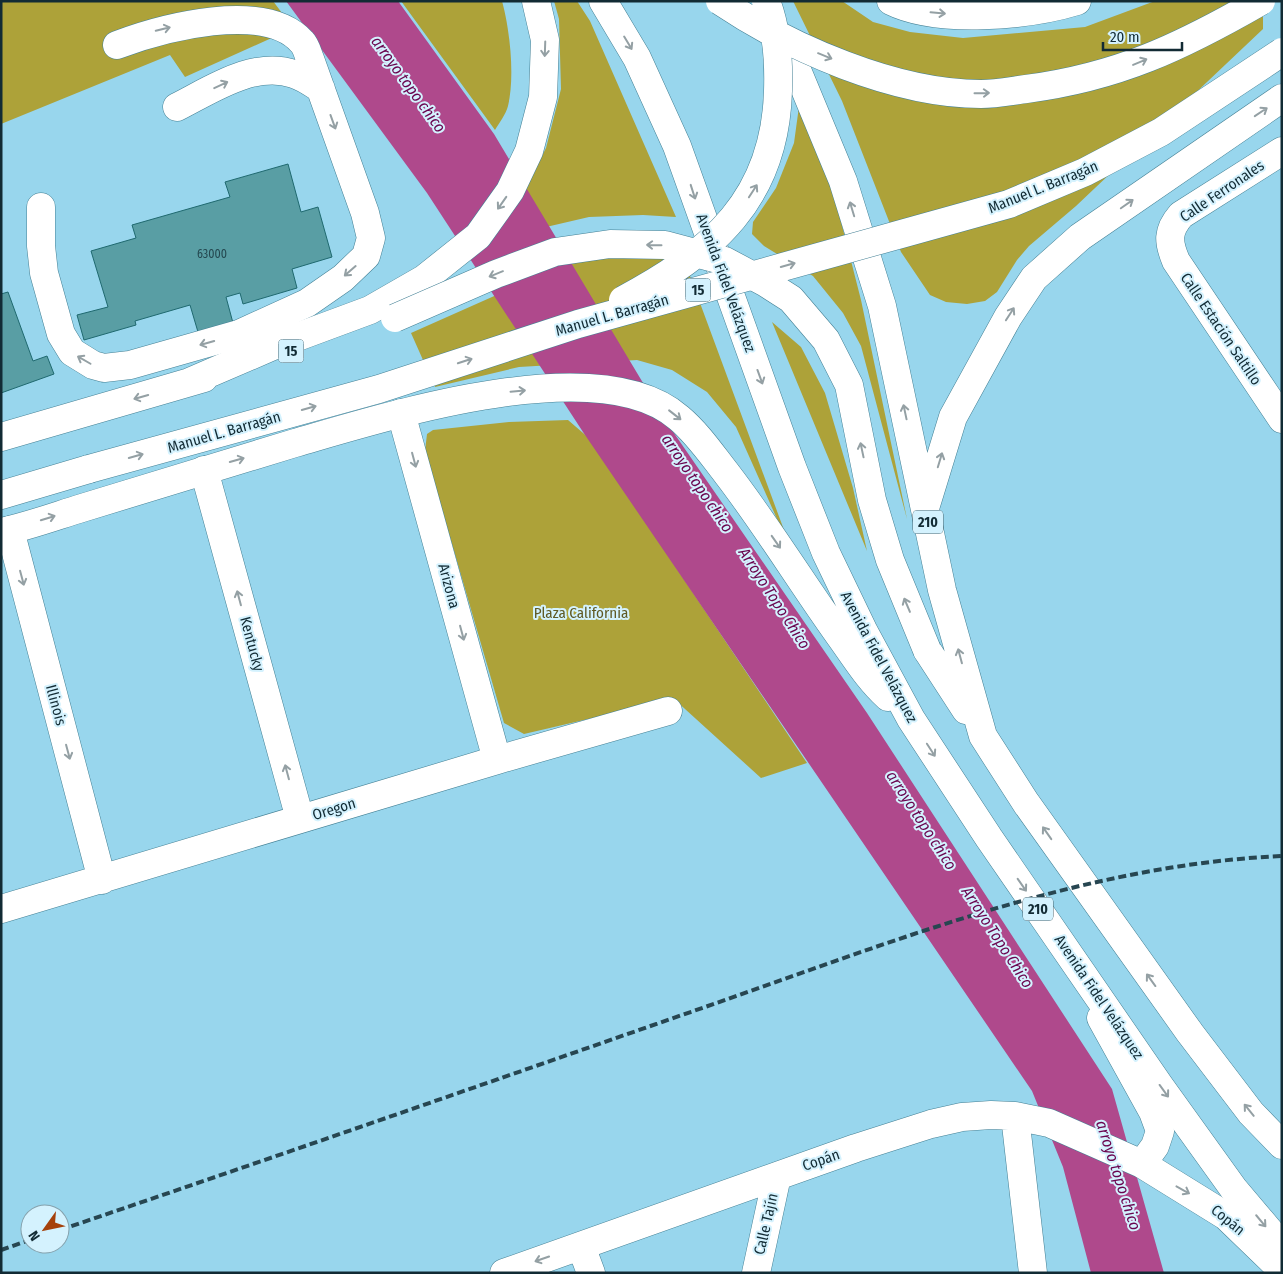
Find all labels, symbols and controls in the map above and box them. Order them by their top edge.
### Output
one-way arrow [930,8,946,17]
scale bar [1103,20,1182,52]
one-way arrow [154,24,170,33]
text: 20 m [1110,28,1140,46]
water label: arroyo topo chico [367,32,450,136]
one-way arrow [622,36,633,50]
one-way arrow [540,40,550,57]
one-way arrow [817,52,832,62]
one-way arrow [1132,57,1147,67]
one-way arrow [213,80,228,89]
one-way arrow [973,89,989,98]
one-way arrow [1254,107,1268,117]
one-way arrow [329,114,338,129]
street label: Calle Ferronales [1176,156,1268,226]
street label: Manuel L. Barragán [985,157,1101,217]
one-way arrow [688,183,698,199]
one-way arrow [748,184,758,198]
one-way arrow [497,196,507,210]
one-way arrow [1120,199,1134,209]
one-way arrow [846,202,856,218]
street label: Avenida Fidel Velázquez [693,211,759,355]
one-way arrow [646,240,662,250]
house number: 63000 [197,247,227,261]
one-way arrow [780,259,796,269]
one-way arrow [344,265,357,277]
street label: Calle Estación Saltillo [1177,269,1265,389]
one-way arrow [489,270,504,280]
road number: 15 [686,278,710,302]
street label: Manuel L. Barragán [553,290,671,340]
one-way arrow [1005,307,1015,321]
one-way arrow [199,339,215,349]
road number: 15 [278,340,304,362]
one-way arrow [77,354,91,364]
one-way arrow [457,356,472,365]
one-way arrow [756,369,765,385]
one-way arrow [510,386,526,396]
one-way arrow [133,393,149,403]
one-way arrow [301,403,317,412]
one-way arrow [900,405,909,421]
street label: Manuel L. Barragán [165,407,283,457]
one-way arrow [668,409,681,420]
water label: arroyo topo chico [658,431,737,536]
one-way arrow [857,442,866,458]
one-way arrow [127,451,143,460]
one-way arrow [410,451,420,467]
one-way arrow [935,452,945,468]
one-way arrow [228,455,244,465]
road number: 210 [913,511,943,534]
one-way arrow [40,513,56,523]
one-way arrow [771,534,781,548]
water label: Arroyo Topo Chico [734,543,814,653]
street label: Arizona [434,562,464,610]
one-way arrow [18,569,27,585]
street label: Avenida Fidel Velázquez [837,588,921,726]
one-way arrow [234,591,244,607]
one-way arrow [902,598,912,613]
park label: Plaza California [534,604,628,622]
street label: Kentucky [236,615,268,674]
one-way arrow [458,625,468,641]
one-way arrow [955,648,964,664]
street label: Illinois [42,683,70,727]
one-way arrow [64,743,73,759]
one-way arrow [926,743,936,757]
one-way arrow [282,764,292,780]
water label: arroyo topo chico [882,767,961,873]
street label: Oregon [310,794,358,824]
one-way arrow [1042,826,1052,840]
one-way arrow [1017,878,1027,892]
water label: Arroyo Topo Chico [957,882,1037,992]
road number: 210 [1023,898,1053,921]
street label: Avenida Fidel Velázquez [1051,931,1147,1063]
one-way arrow [1146,973,1156,987]
one-way arrow [1158,1084,1169,1097]
one-way arrow [1243,1103,1254,1116]
water label: arroyo topo chico [1092,1118,1145,1232]
street label: Copán [800,1145,842,1175]
one-way arrow [1175,1186,1189,1196]
street label: Calle Tajín [750,1192,782,1256]
street label: Copán [1207,1201,1249,1239]
north arrow [20,1204,70,1254]
one-way arrow [1255,1214,1266,1227]
text: N [25,1228,44,1244]
one-way arrow [535,1255,551,1265]

